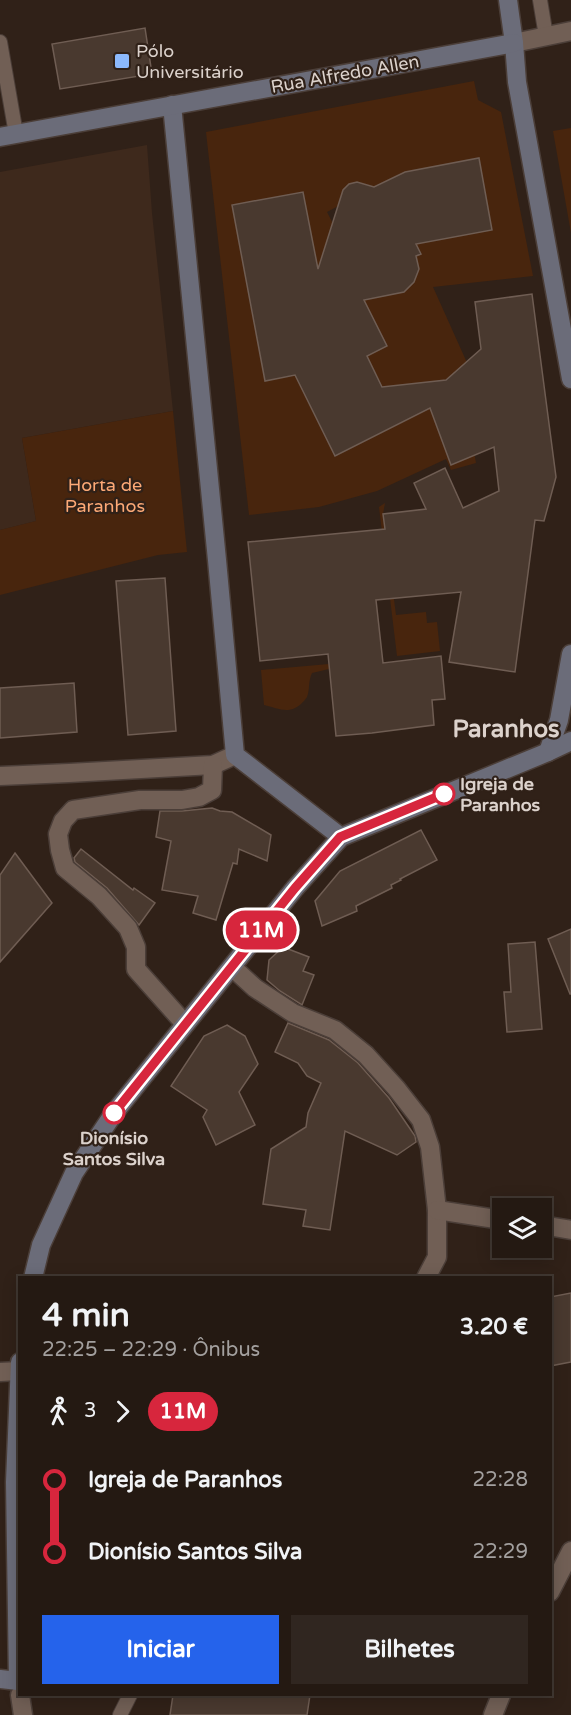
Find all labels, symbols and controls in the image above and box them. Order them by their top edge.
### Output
place label: Pólo Universitário [136,40,244,83]
street label: Rua Alfredo Allen [269,50,421,98]
marker: Pólo Universitário [113,52,131,70]
park label: Horta de Paranhos [65,474,145,517]
district label: Paranhos [452,715,560,744]
place label: Igreja de Paranhos [460,773,541,816]
marker: Igreja de Paranhos [433,783,455,805]
line badge: 11M [226,910,296,950]
text: 11M [238,918,284,943]
marker: Dionísio Santos Silva [103,1102,125,1124]
place label: Dionísio Santos Silva [63,1127,165,1170]
map controls [492,1198,552,1258]
button: layers [492,1198,552,1258]
text: 4 min [42,1296,130,1335]
text: 3.20 € [460,1314,528,1340]
text: 22:25 – 22:29 · Ônibus [42,1338,260,1362]
icon: walk [42,1395,75,1428]
icon: forward [106,1395,139,1428]
text: 3 [84,1399,97,1423]
text: 11M [160,1399,206,1424]
text: Igreja de Paranhos [88,1467,282,1493]
text: 22:28 [473,1468,528,1492]
text: Dionísio Santos Silva [88,1539,302,1565]
text: 22:29 [473,1540,528,1564]
button: Iniciar [42,1615,279,1684]
button: Bilhetes [291,1615,528,1684]

